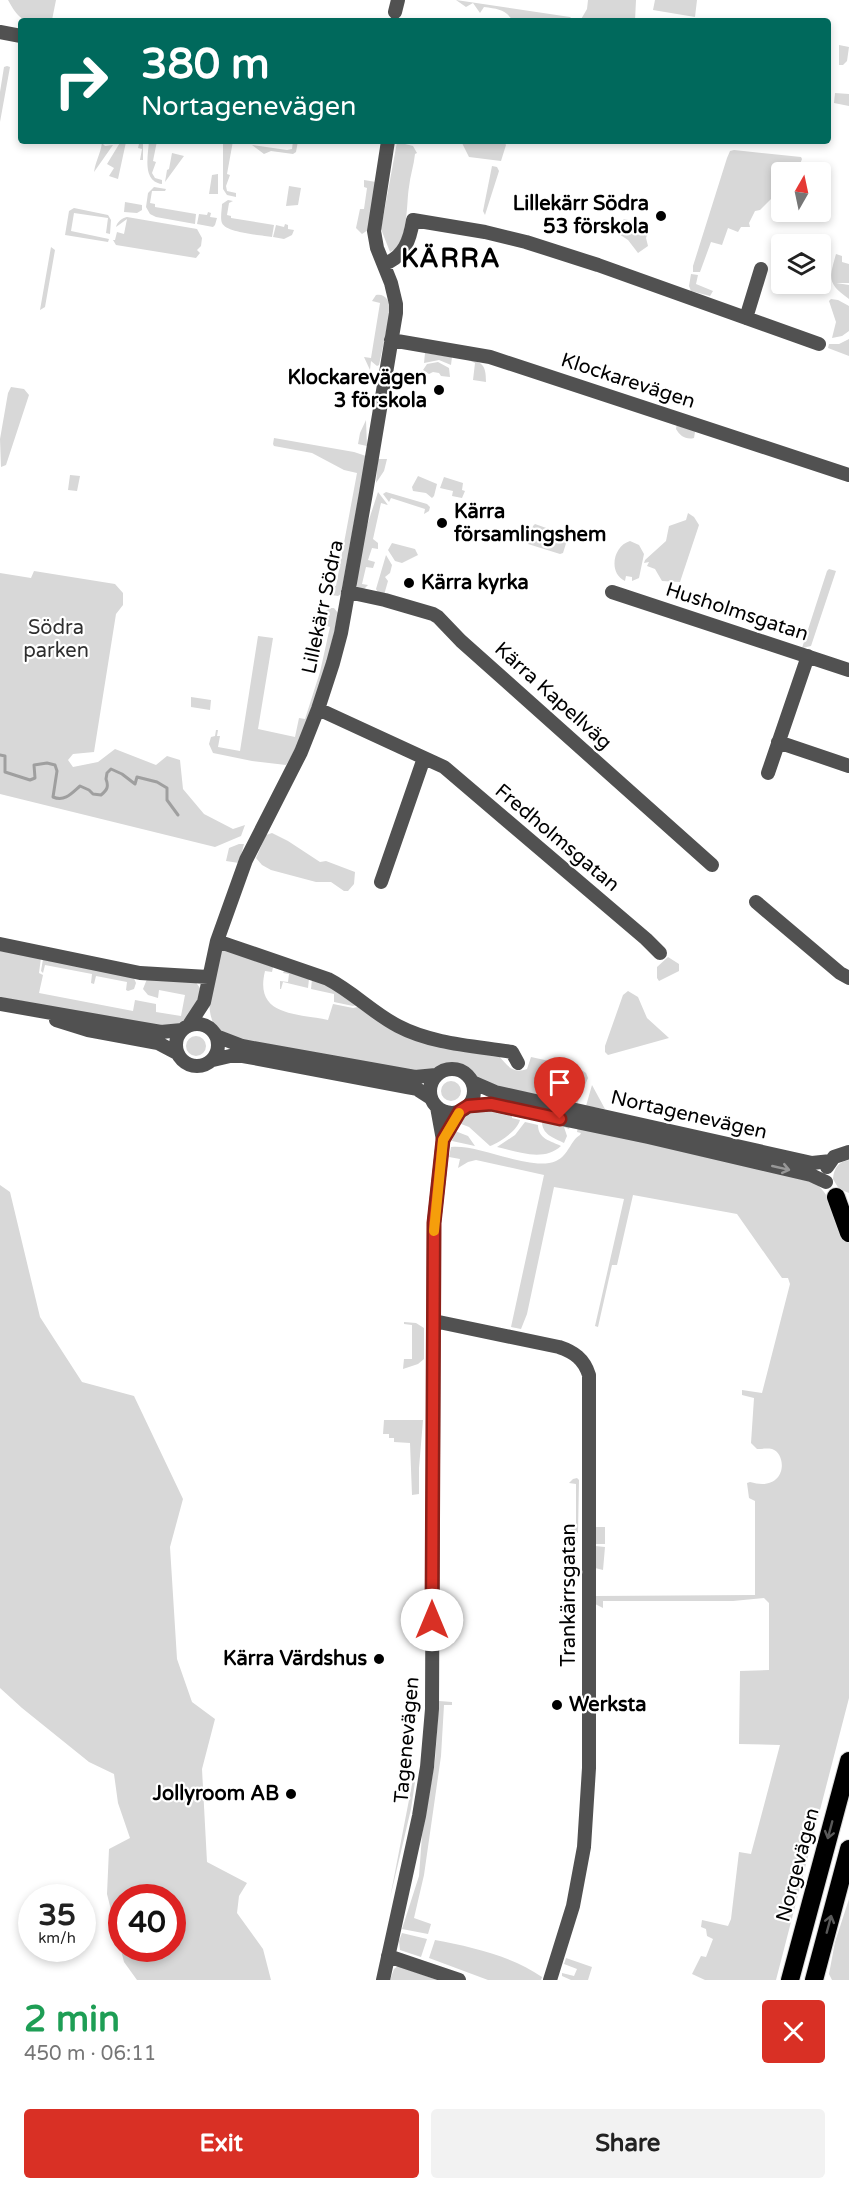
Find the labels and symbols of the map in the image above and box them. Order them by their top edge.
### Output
north arrow [771,162,831,222]
place label: Lillekärr Södra 53 förskola [513,192,649,239]
marker: Lillekärr Södra 53 förskola [654,209,668,223]
district label: KÄRRA [401,243,501,274]
street label: Klockarevägen [558,348,698,414]
place label: Klockarevägen 3 förskola [287,366,427,413]
marker: Klockarevägen 3 förskola [432,383,446,397]
place label: Kärra församlingshem [454,500,606,547]
marker: Kärra församlingshem [435,516,449,530]
street label: Lillekärr Södra [297,538,349,676]
place label: Kärra kyrka [421,571,529,595]
marker: Kärra kyrka [402,576,416,590]
street label: Husholmsgatan [663,578,811,646]
park label: Södra parken [23,616,89,663]
street label: Kärra Kapellväg [490,637,616,755]
street label: Fredholmsgatan [490,779,624,897]
pin [534,1057,585,1119]
street label: Nortagenevägen [609,1085,769,1145]
one-way arrow [771,1162,790,1174]
street label: Trankärrsgatan [557,1523,581,1667]
position arrow [400,1588,464,1652]
place label: Kärra Värdshus [223,1647,367,1671]
marker: Kärra Värdshus [372,1652,386,1666]
street label: Tagenevägen [390,1676,424,1804]
place label: Werksta [569,1693,647,1717]
marker: Werksta [550,1698,564,1712]
place label: Jollyroom AB [152,1782,279,1806]
marker: Jollyroom AB [284,1787,298,1801]
street label: Norgevägen [771,1805,825,1925]
one-way arrow [824,1821,836,1840]
speed limit sign: 40 [108,1884,186,1962]
one-way arrow [824,1914,835,1933]

